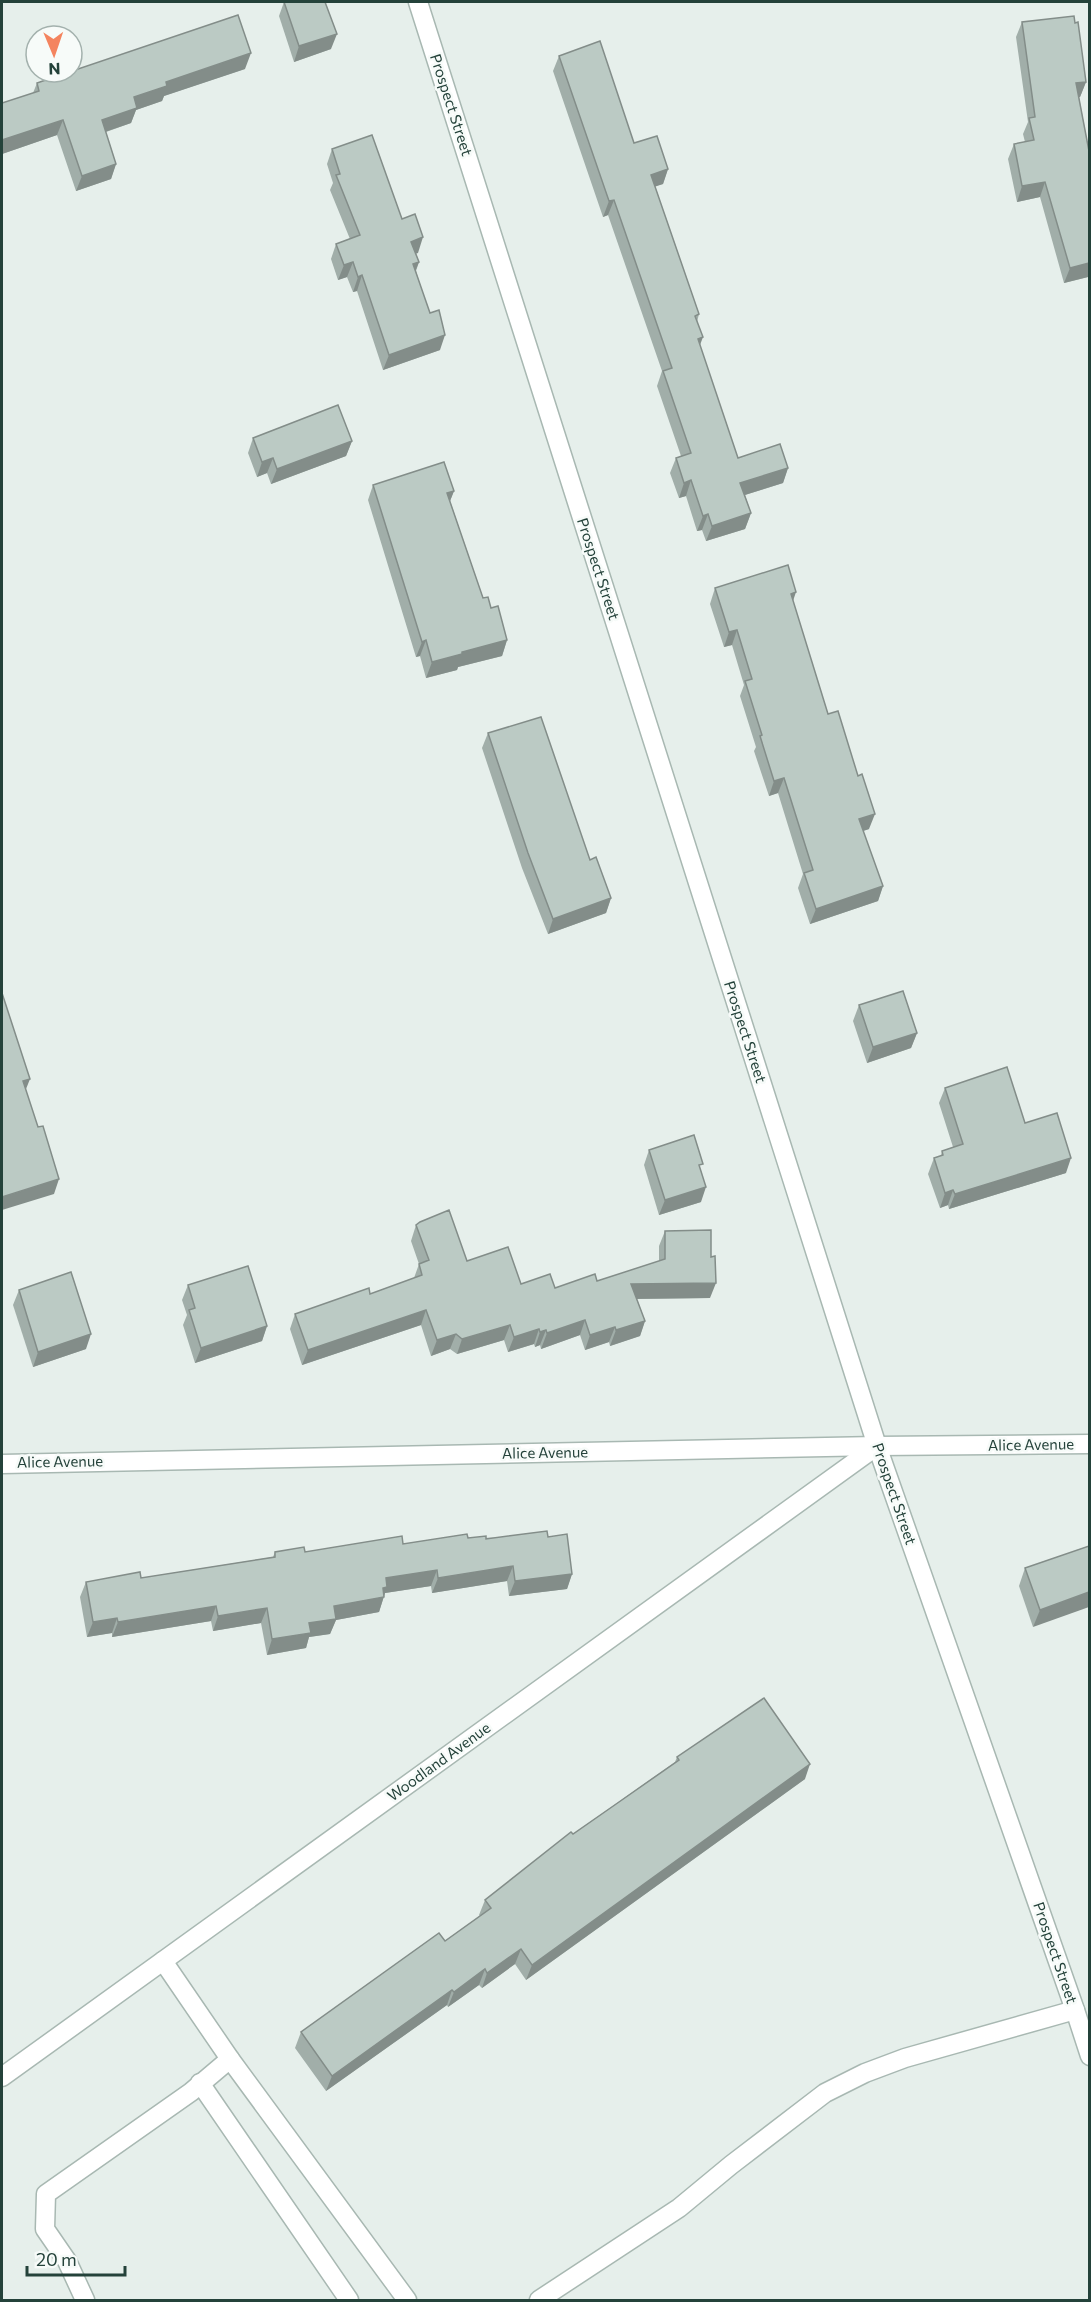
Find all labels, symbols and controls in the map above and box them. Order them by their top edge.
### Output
north arrow [24,24,84,84]
street label: Prospect Street [427,51,477,158]
text: N [48,60,61,79]
street label: Prospect Street [574,515,624,622]
street label: Prospect Street [721,978,771,1085]
street label: Alice Avenue [988,1434,1074,1454]
street label: Prospect Street [869,1440,921,1547]
street label: Alice Avenue [502,1442,588,1462]
street label: Alice Avenue [17,1451,103,1471]
street label: Woodland Avenue [384,1718,493,1805]
street label: Prospect Street [1030,1899,1082,2006]
scale bar [27,2239,124,2277]
text: 20 m [36,2248,77,2270]

